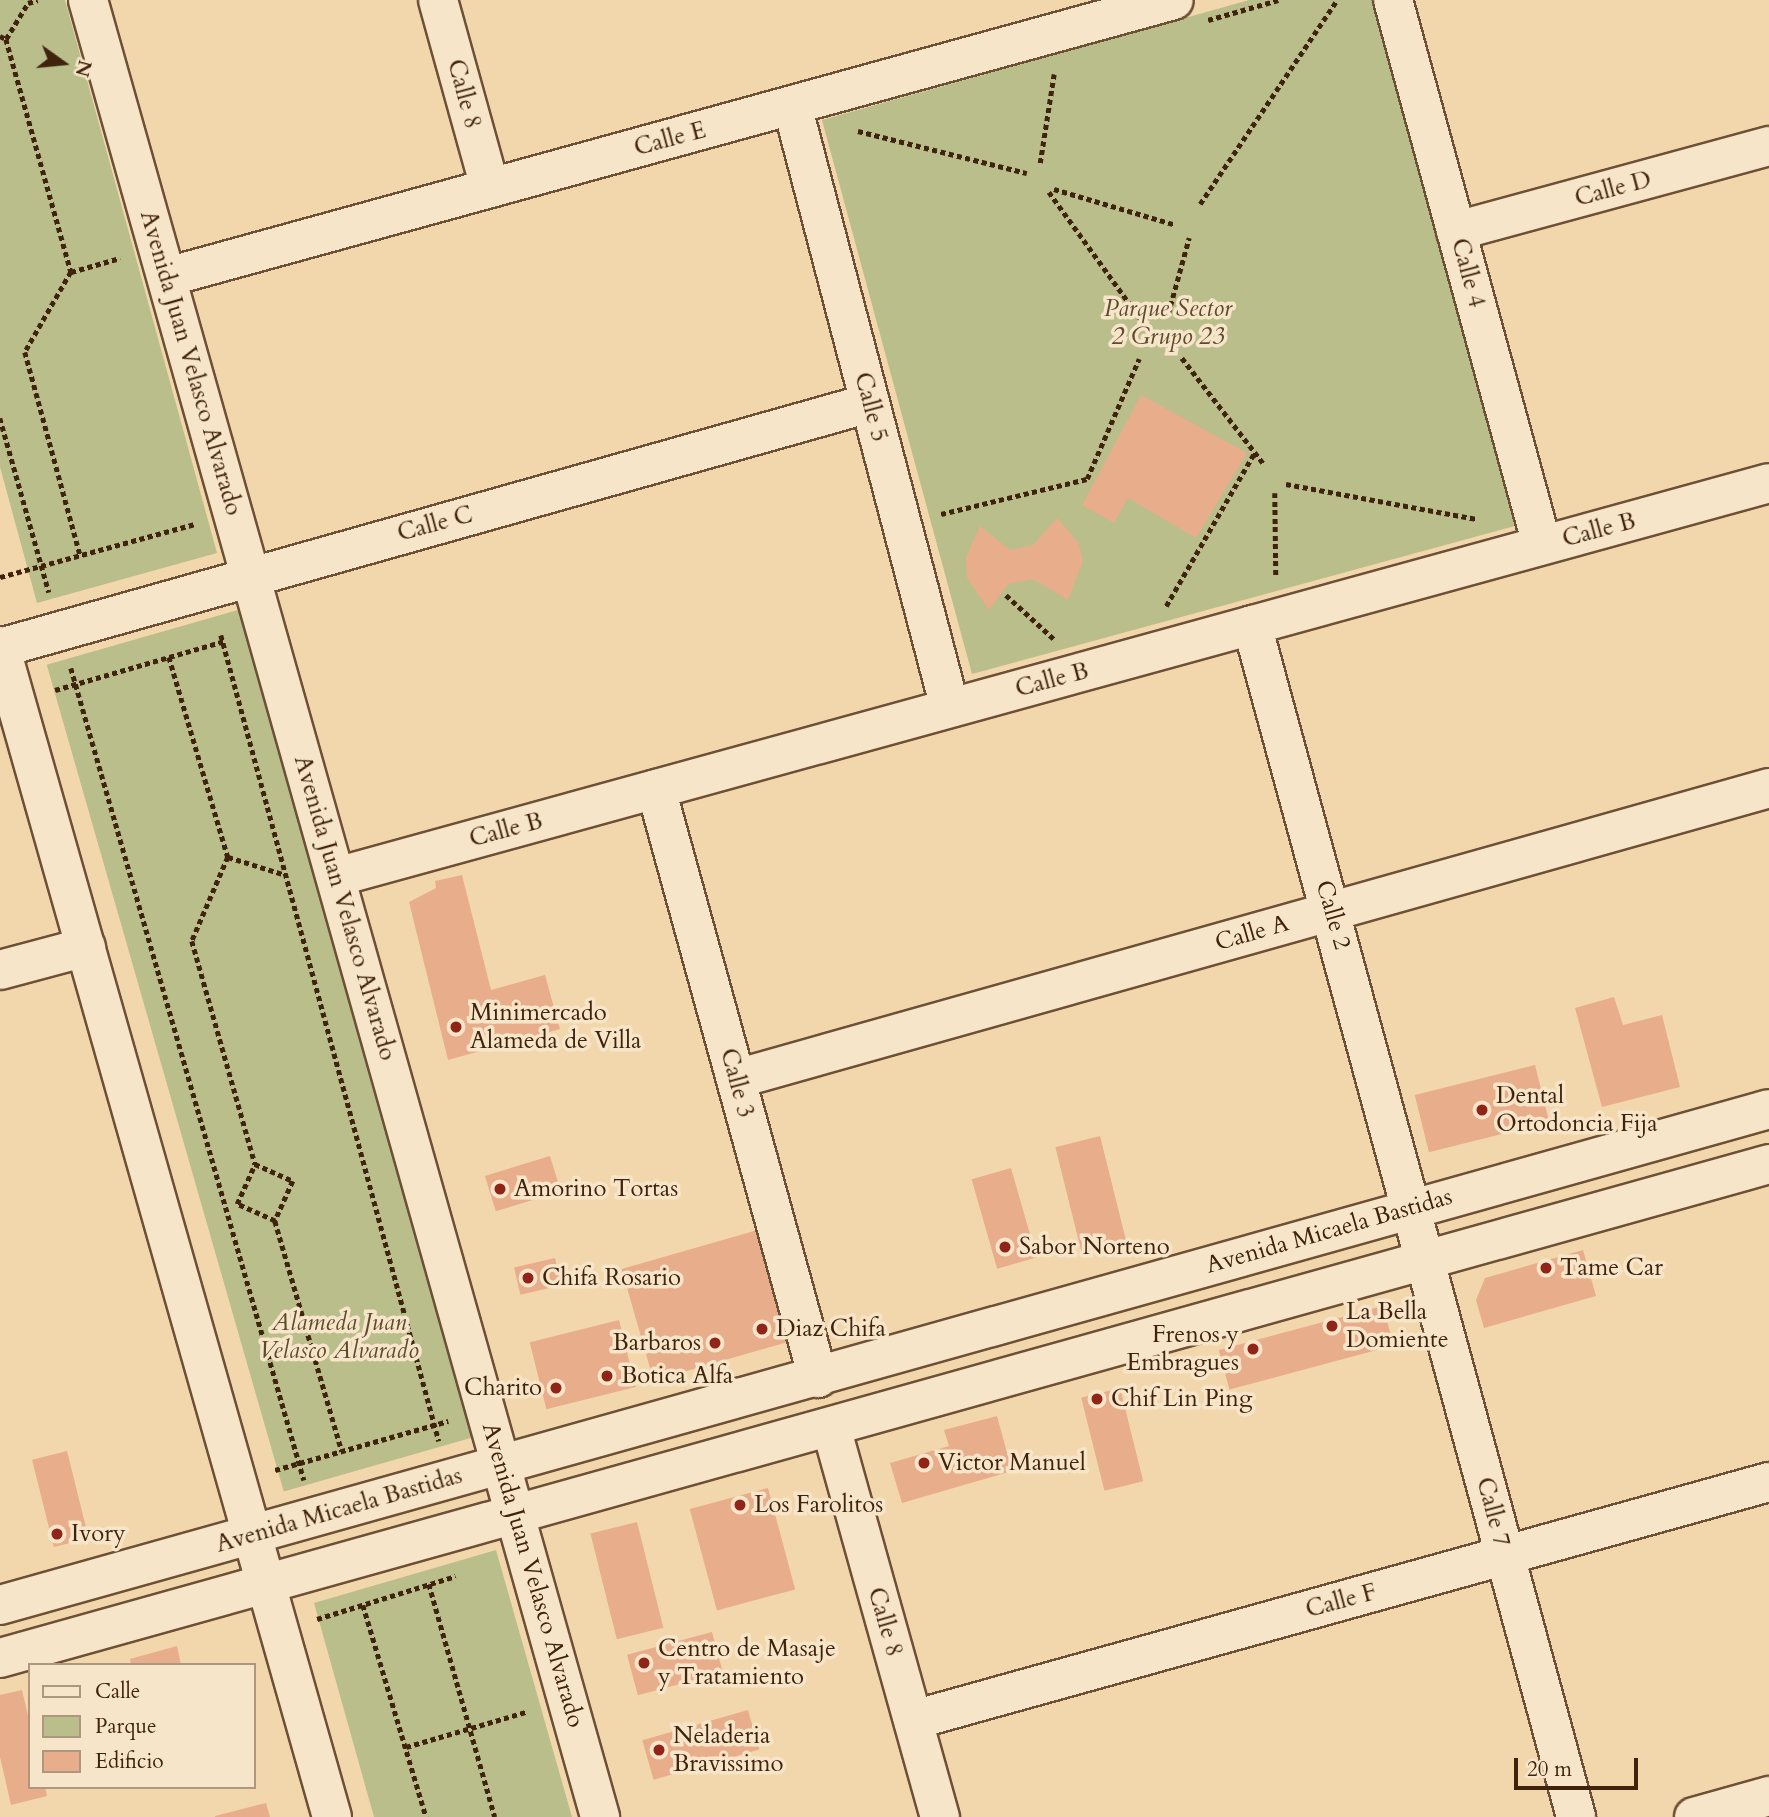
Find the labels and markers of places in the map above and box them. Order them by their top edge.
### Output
place label: Minimercado Alameda de Villa [470,999,641,1055]
marker: Minimercado Alameda de Villa [448,1019,464,1035]
place label: Dental Ortodoncia Fija [1496,1082,1658,1138]
marker: Dental Ortodoncia Fija [1474,1102,1490,1118]
place label: Amorino Tortas [514,1175,678,1203]
marker: Amorino Tortas [492,1181,508,1197]
place label: Sabor Norteno [1019,1233,1170,1261]
marker: Sabor Norteno [997,1239,1013,1255]
place label: Tame Car [1560,1254,1663,1282]
marker: Tame Car [1538,1260,1554,1276]
place label: Chifa Rosario [542,1264,681,1292]
marker: Chifa Rosario [520,1270,536,1286]
place label: La Bella Domiente [1346,1298,1449,1354]
place label: Diaz Chifa [776,1315,886,1343]
marker: La Bella Domiente [1324,1318,1340,1334]
marker: Diaz Chifa [754,1321,770,1337]
place label: Frenos y Embragues [1126,1321,1239,1377]
place label: Barbaros [613,1329,701,1357]
marker: Barbaros [707,1335,723,1351]
marker: Frenos y Embragues [1245,1341,1261,1357]
place label: Botica Alfa [621,1362,733,1390]
marker: Botica Alfa [599,1368,615,1384]
place label: Charito [464,1374,542,1402]
marker: Charito [548,1380,564,1396]
place label: Chif Lin Ping [1111,1385,1252,1413]
marker: Chif Lin Ping [1089,1391,1105,1407]
place label: Victor Manuel [938,1449,1086,1477]
marker: Victor Manuel [916,1455,932,1471]
place label: Los Farolitos [754,1491,883,1519]
marker: Los Farolitos [732,1497,748,1513]
place label: Ivory [71,1520,126,1548]
marker: Ivory [49,1526,65,1542]
place label: Centro de Masaje y Tratamiento [658,1635,836,1691]
marker: Centro de Masaje y Tratamiento [636,1655,652,1671]
place label: Neladeria Bravissimo [673,1722,783,1778]
marker: Neladeria Bravissimo [651,1742,667,1758]

